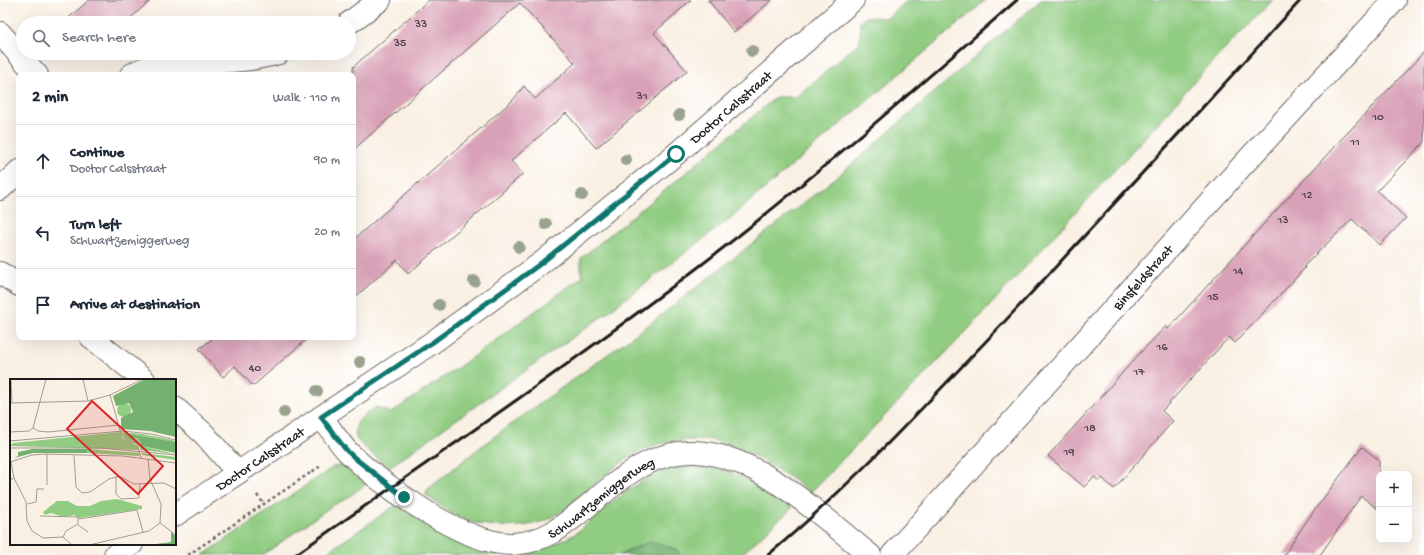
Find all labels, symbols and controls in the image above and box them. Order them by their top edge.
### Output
search box [16,16,356,60]
house number: 33 [414,18,427,32]
icon: search [30,27,52,49]
text: Search here [62,29,136,47]
house number: 35 [393,37,406,51]
street label: Doctor Calsstraat [687,67,777,150]
text: 2 min [32,88,68,108]
house number: 31 [635,90,648,104]
text: Walk · 110 m [273,91,340,106]
house number: 10 [1371,111,1384,125]
house number: 11 [1349,136,1360,150]
text: Continue [70,144,124,162]
route start [667,145,685,163]
icon: ahead [32,150,54,172]
text: 90 m [314,153,340,168]
text: Doctor Calsstraat [70,162,166,177]
house number: 12 [1301,189,1312,203]
house number: 13 [1276,214,1289,228]
text: Turn left [70,216,121,234]
icon: left [32,222,54,244]
text: 20 m [314,225,340,240]
text: Schwartzemiggerweg [70,234,189,249]
street label: Binsfeldstraat [1110,241,1179,316]
house number: 14 [1232,265,1244,279]
house number: 15 [1206,291,1219,305]
icon: arrive [32,294,54,316]
text: Arrive at destination [70,296,200,314]
house number: 16 [1156,341,1168,355]
house number: 40 [249,362,261,376]
house number: 17 [1132,366,1145,380]
inset map [10,379,176,545]
house number: 18 [1083,422,1096,436]
street label: Doctor Calsstraat [213,424,310,497]
house number: 19 [1063,446,1074,460]
street label: Schwartzemiggerweg [546,454,658,544]
map controls [1376,471,1412,543]
button: + [1376,471,1412,507]
route end [395,488,413,506]
button: − [1376,507,1412,543]

